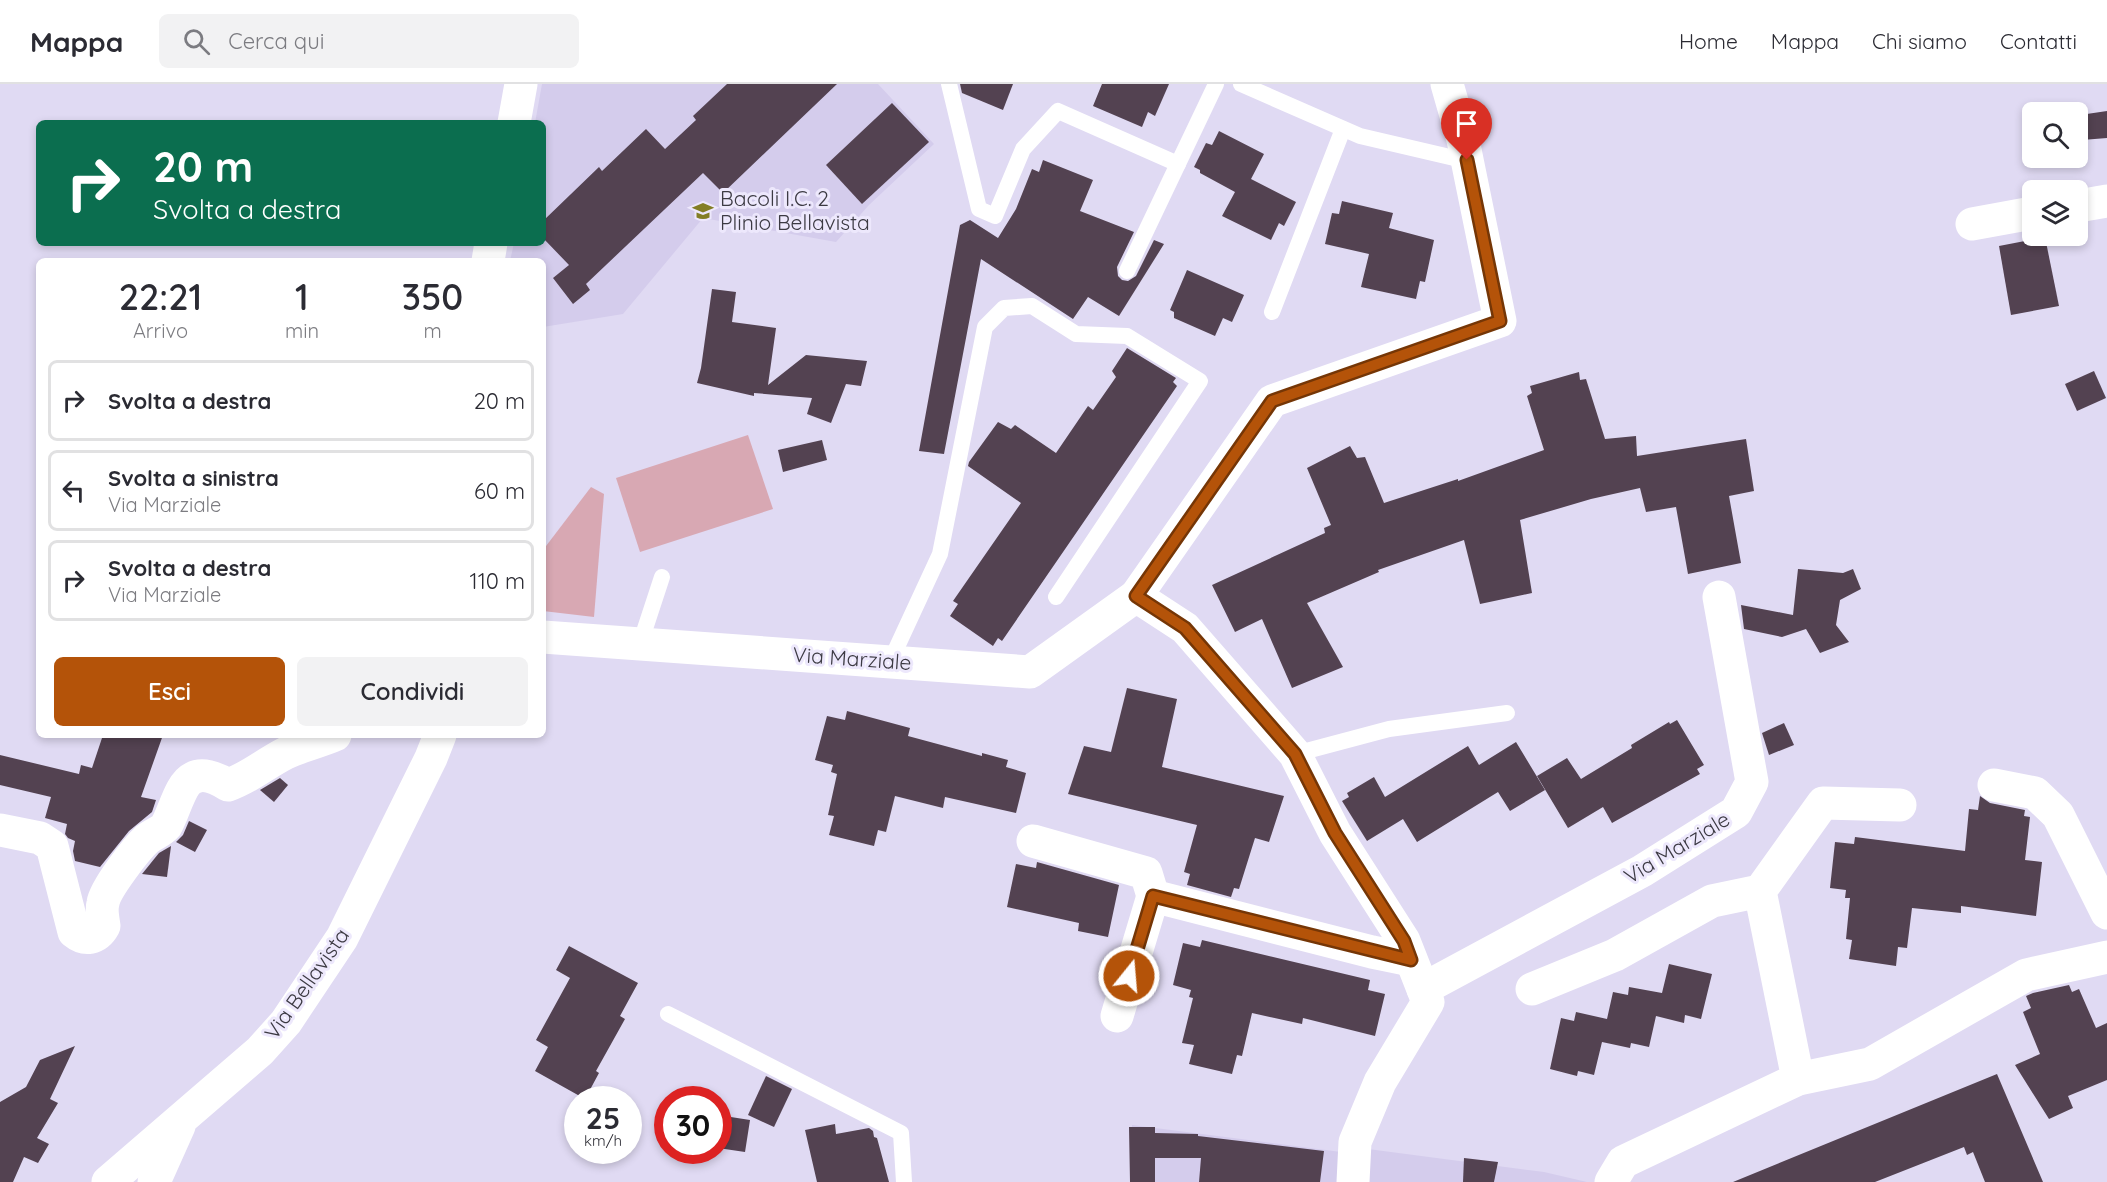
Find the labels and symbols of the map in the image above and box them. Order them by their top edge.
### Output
pin [1441,98,1492,160]
place label: Bacoli I.C. 2 Plinio Bellavista [720,185,870,235]
school or university icon: Bacoli I.C. 2 Plinio Bellavista [691,199,715,223]
street label: Via Marziale [792,641,912,675]
street label: Via Marziale [1619,805,1734,889]
street label: Via Bellavista [258,923,354,1044]
position arrow [1097,944,1161,1008]
speed limit sign: 30 [654,1086,732,1164]

